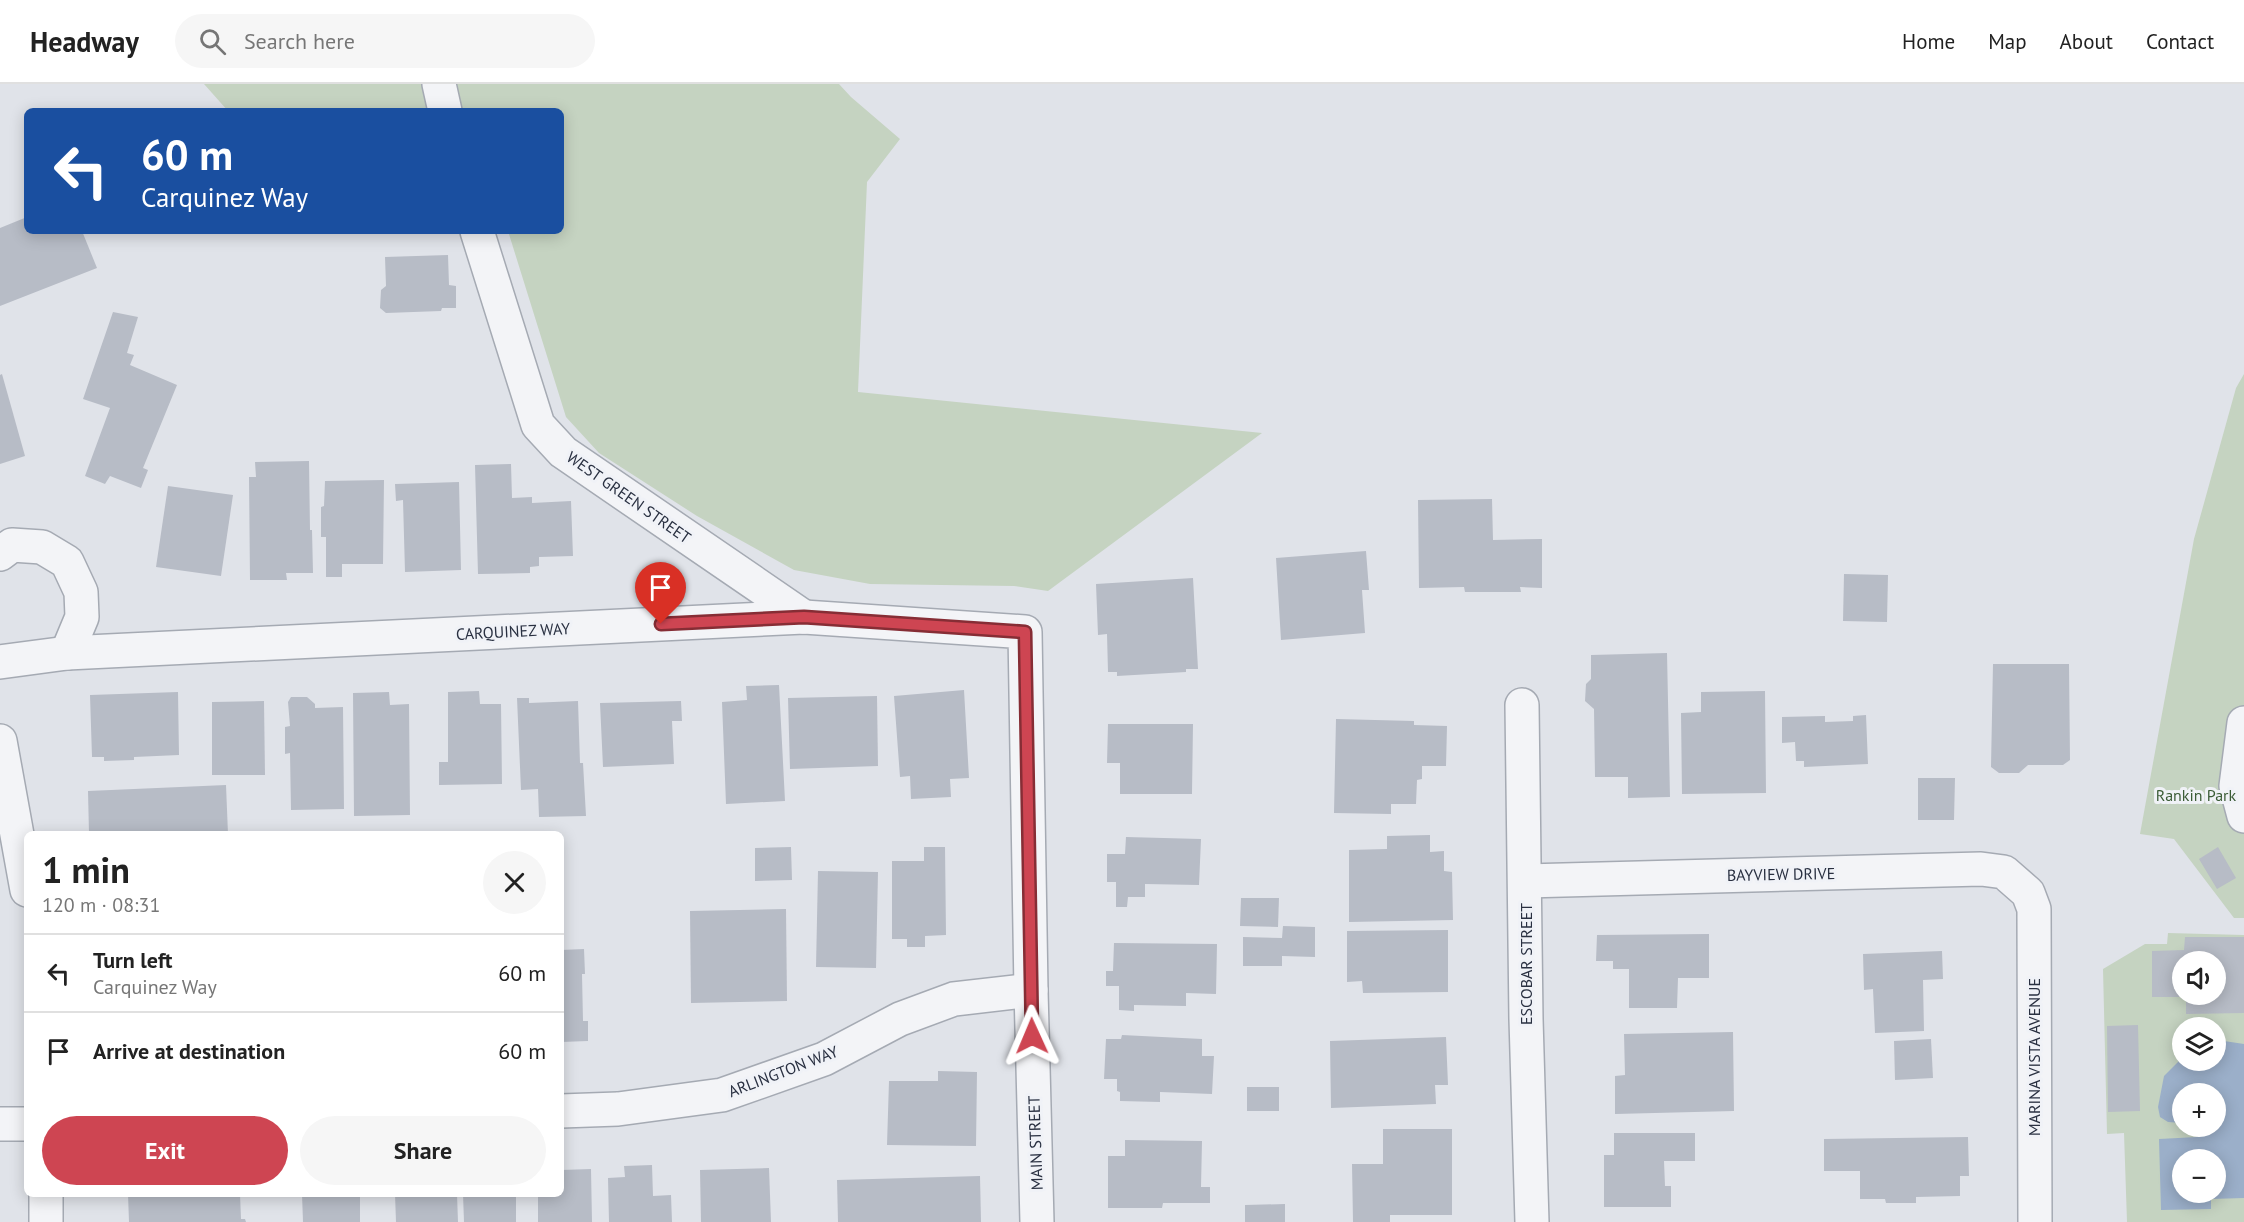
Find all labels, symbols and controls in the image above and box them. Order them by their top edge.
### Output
search box [175,14,595,68]
text: Headway [30,23,139,60]
icon: search [196,25,229,58]
text: Search here [244,27,355,55]
text: Home [1902,28,1955,55]
text: Map [1988,28,2027,55]
text: About [2060,28,2113,55]
text: Contact [2146,28,2214,55]
text: 60 m [141,127,233,182]
icon: left [42,132,120,210]
text: Carquinez Way [141,180,308,214]
street label: WEST GREEN STREET [563,447,695,547]
pin [635,562,686,624]
icon: arrive [644,571,677,604]
street label: CARQUINEZ WAY [455,618,571,644]
park label: Rankin Park [2156,785,2237,805]
text: 1 min [42,846,130,893]
button: close [483,851,546,914]
street label: BAYVIEW DRIVE [1727,863,1835,885]
text: 120 m · 08:31 [42,892,160,918]
street label: ESCOBAR STREET [1516,903,1536,1025]
text: Turn left [93,946,173,974]
map controls [2172,951,2226,1203]
button: sound [2172,951,2226,1005]
icon: left [42,957,75,990]
text: 60 m [498,959,546,987]
text: Carquinez Way [93,974,217,1000]
street label: MARINA VISTA AVENUE [2024,978,2044,1136]
position arrow [1000,1004,1064,1068]
button: layers [2172,1017,2226,1071]
icon: arrive [42,1035,75,1068]
text: Arrive at destination [93,1037,285,1065]
text: 60 m [498,1037,546,1065]
street label: ARLINGTON WAY [725,1041,841,1101]
button: + [2172,1083,2226,1137]
street label: MAIN STREET [1023,1095,1047,1191]
button: Exit [42,1116,288,1185]
button: Share [300,1116,546,1185]
button: − [2172,1149,2226,1203]

